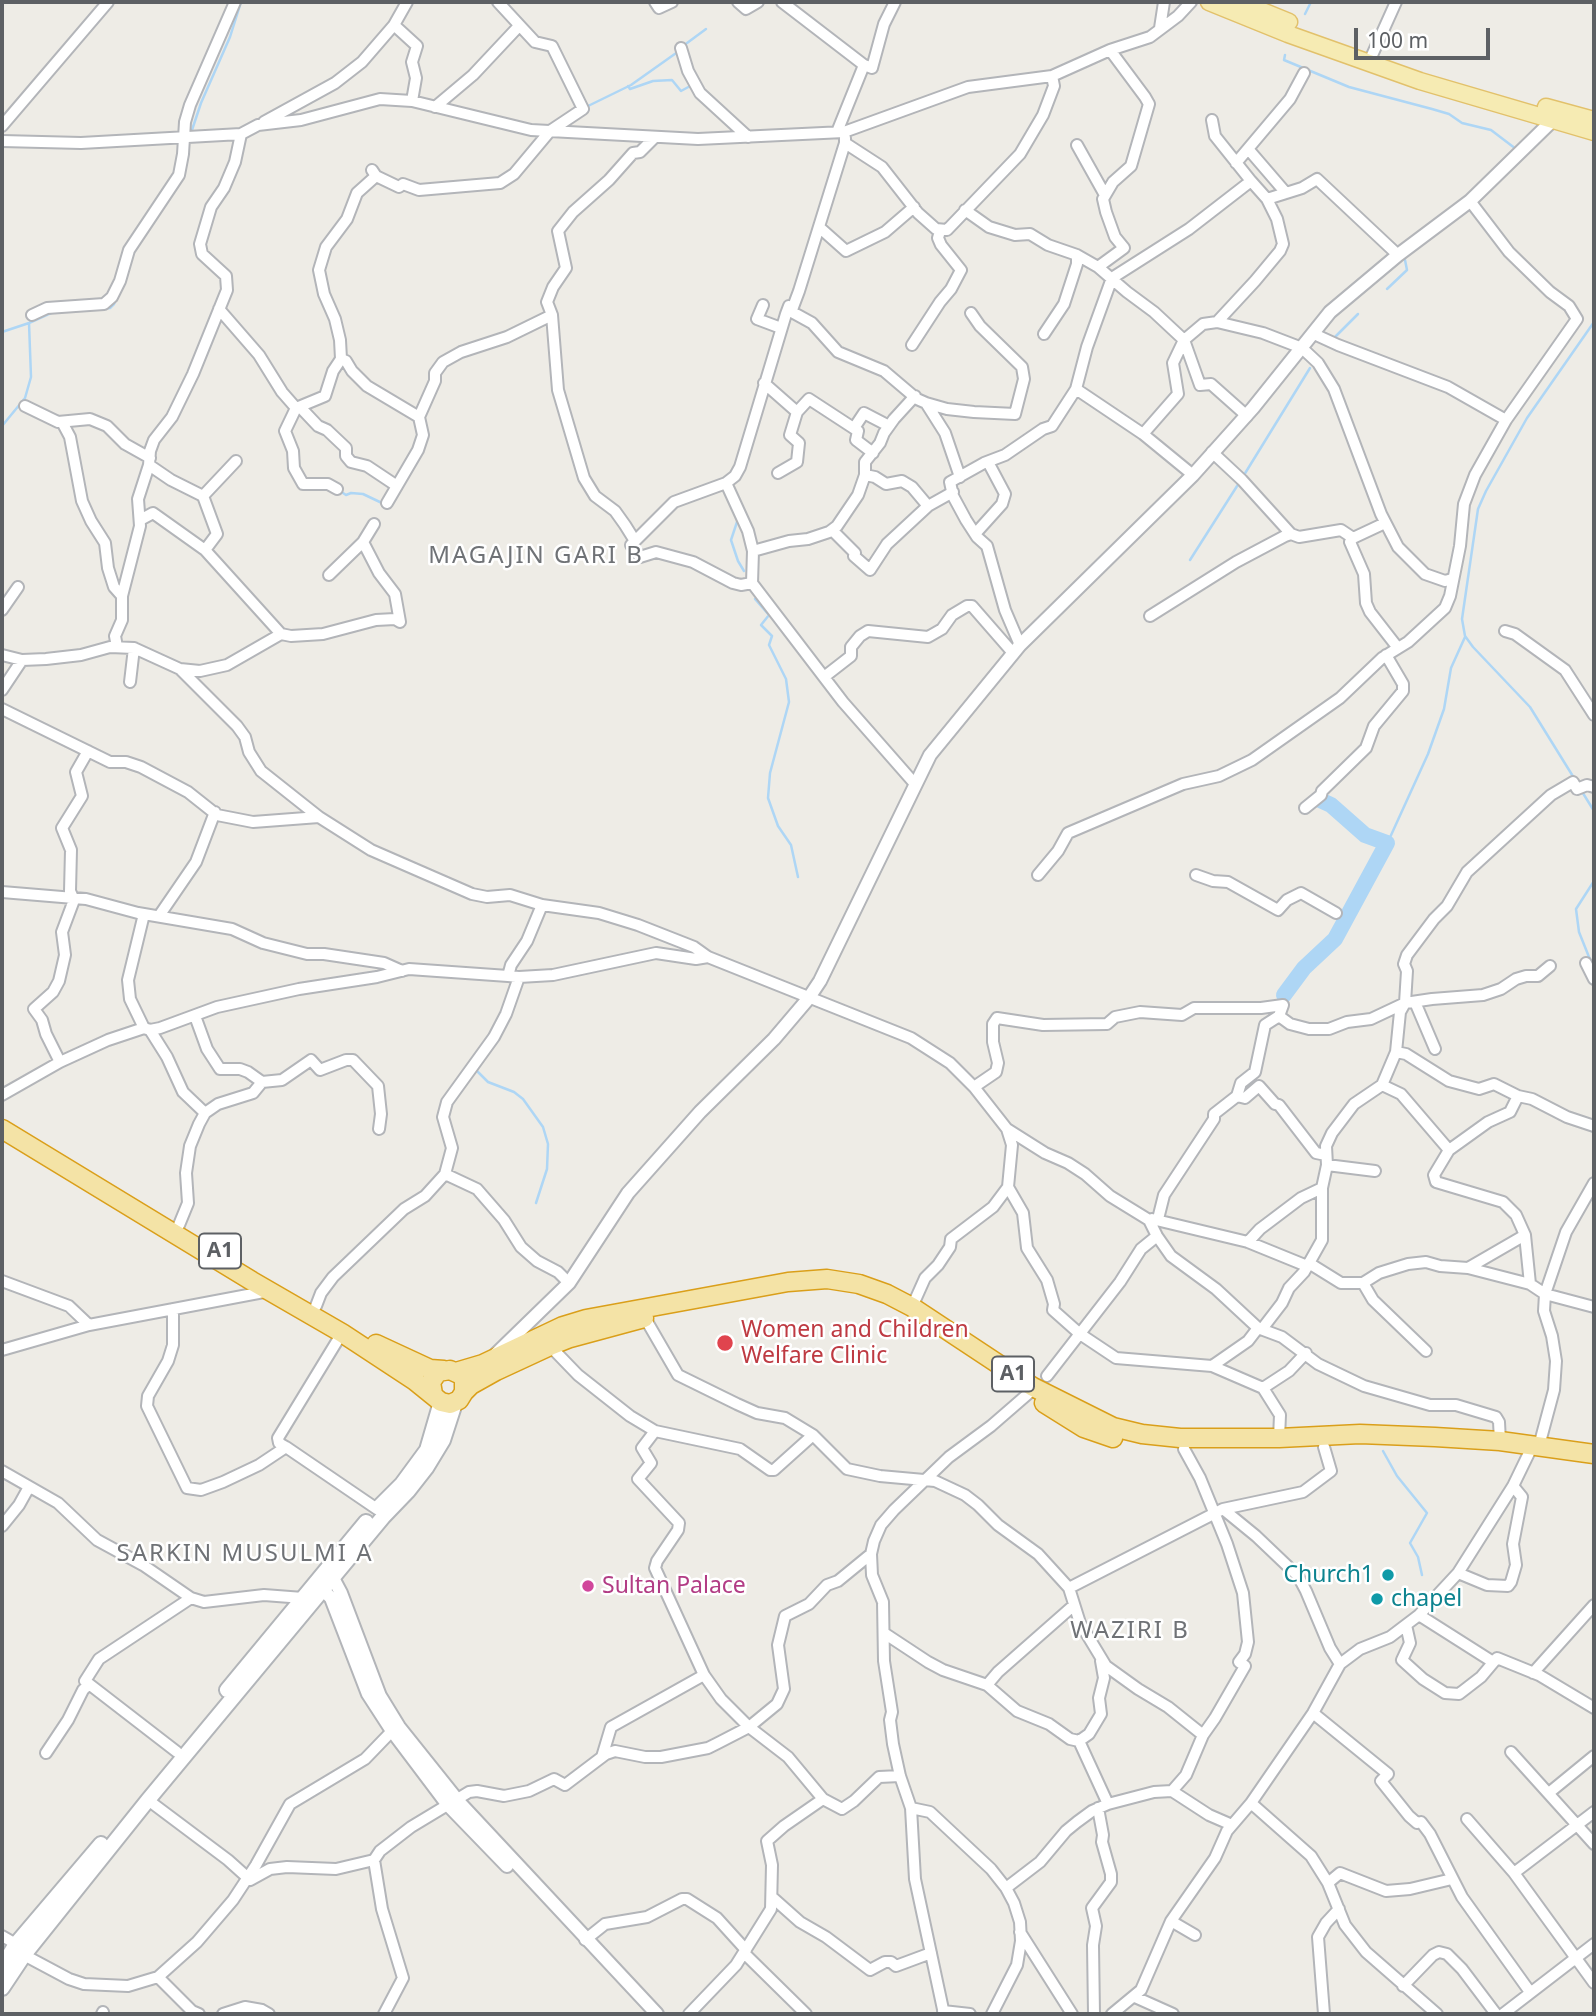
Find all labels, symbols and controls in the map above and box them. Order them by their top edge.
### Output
scale bar [1358,14,1494,58]
text: 100 m [1367,26,1428,54]
district label: MAGAJIN GARI B [430,542,642,570]
road number: A1 [199,1234,241,1268]
place label: Women and Children Welfare Clinic [741,1316,969,1370]
marker: Women and Children Welfare Clinic [715,1333,735,1353]
road number: A1 [992,1356,1034,1392]
district label: SARKIN MUSULMI A [119,1540,371,1568]
place label: Church1 [1284,1561,1374,1589]
marker: Church1 [1380,1567,1396,1583]
place label: Sultan Palace [602,1572,746,1600]
marker: Sultan Palace [580,1578,596,1594]
place label: chapel [1391,1585,1462,1613]
marker: chapel [1369,1591,1385,1607]
district label: WAZIRI B [1071,1617,1189,1645]

